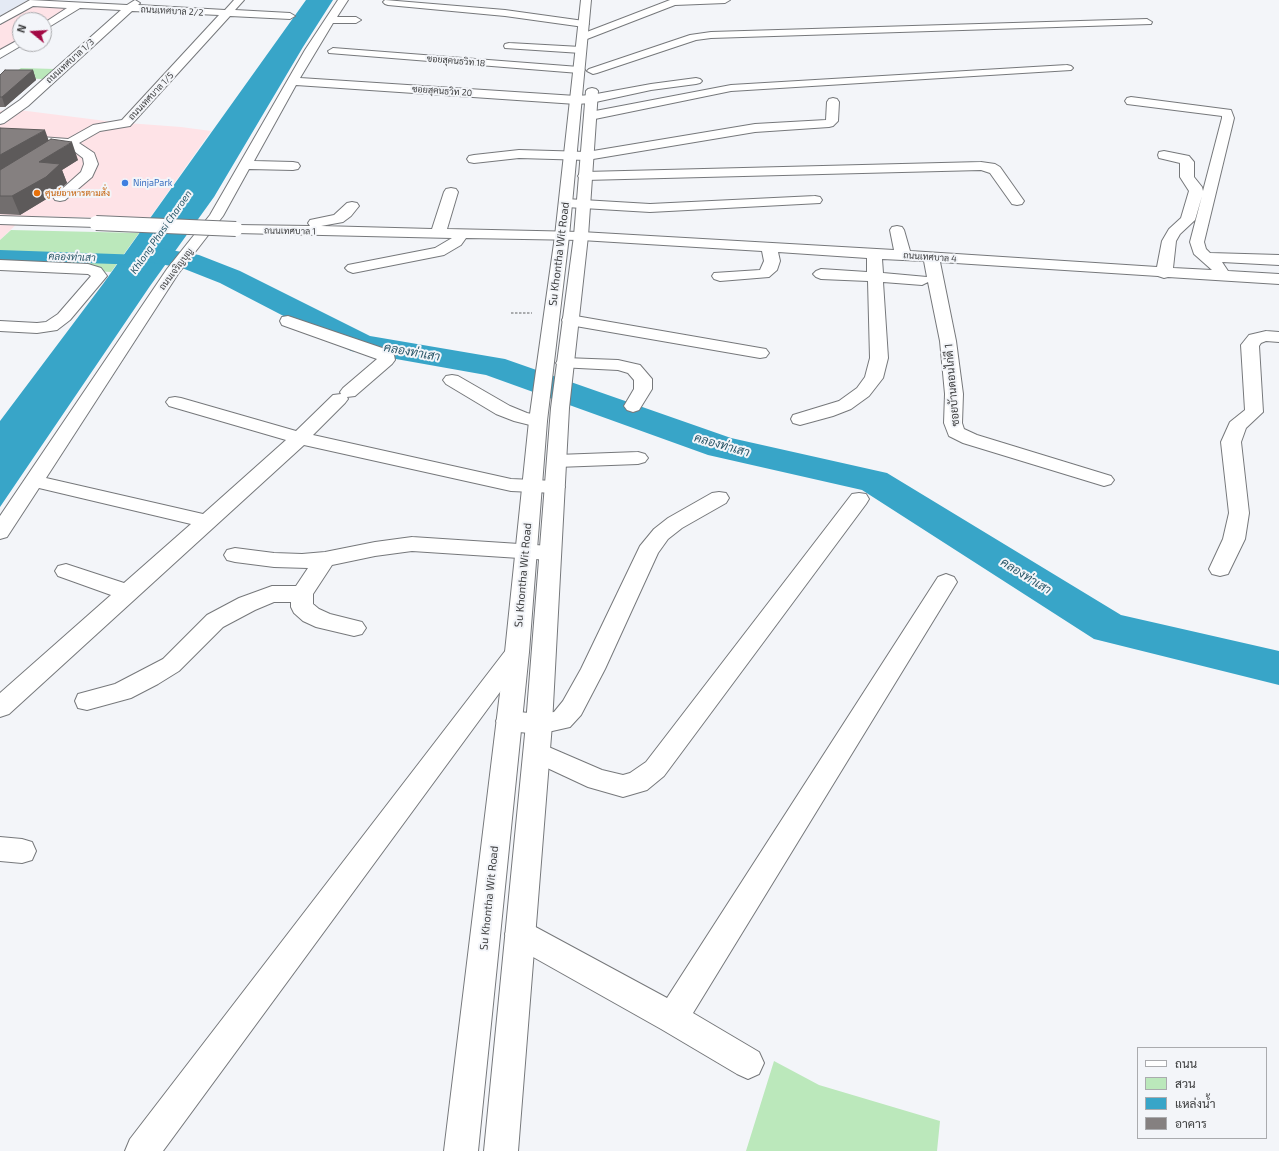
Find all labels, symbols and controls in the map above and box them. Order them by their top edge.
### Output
street label: ถนนเทศบาล 2/2 [140,4,204,18]
north arrow [12,12,52,52]
text: N [14,23,28,34]
street label: ถนนเทศบาล 1/3 [44,36,96,86]
street label: ซอยสุคนธวิท 18 [426,53,486,69]
street label: ถนนเทศบาล 1/5 [126,70,176,122]
street label: ซอยสุคนธวิท 20 [412,84,472,98]
marker: NinjaPark [120,178,130,188]
place label: NinjaPark [133,178,172,188]
marker: ศูนย์อาหารตามสั่ง [32,188,42,198]
place label: ศูนย์อาหารตามสั่ง [45,188,110,198]
water label: Khlong Phasi Charoen [128,188,194,276]
street label: Su Khontha Wit Road [546,201,572,307]
street label: ถนนเทศบาล 1 [264,225,316,237]
street label: ถนนเจริญบุญ [157,246,195,292]
water label: คลองท่าเสา [48,250,96,264]
street label: ถนนเทศบาล 4 [903,250,957,264]
water label: คลองท่าเสา [383,340,441,364]
street label: ซอยบัานดอนไก่ดี 1 [942,343,962,427]
water label: คลองท่าเสา [693,430,751,460]
street label: Su Khontha Wit Road [512,522,534,628]
water label: คลองท่าเสา [998,555,1054,597]
street label: Su Khontha Wit Road [477,845,501,951]
legend [1137,1047,1267,1139]
text: ถนน [1175,1056,1197,1070]
text: สวน [1175,1076,1196,1090]
text: แหล่งน้ำ [1175,1096,1215,1110]
text: อาคาร [1175,1116,1207,1130]

